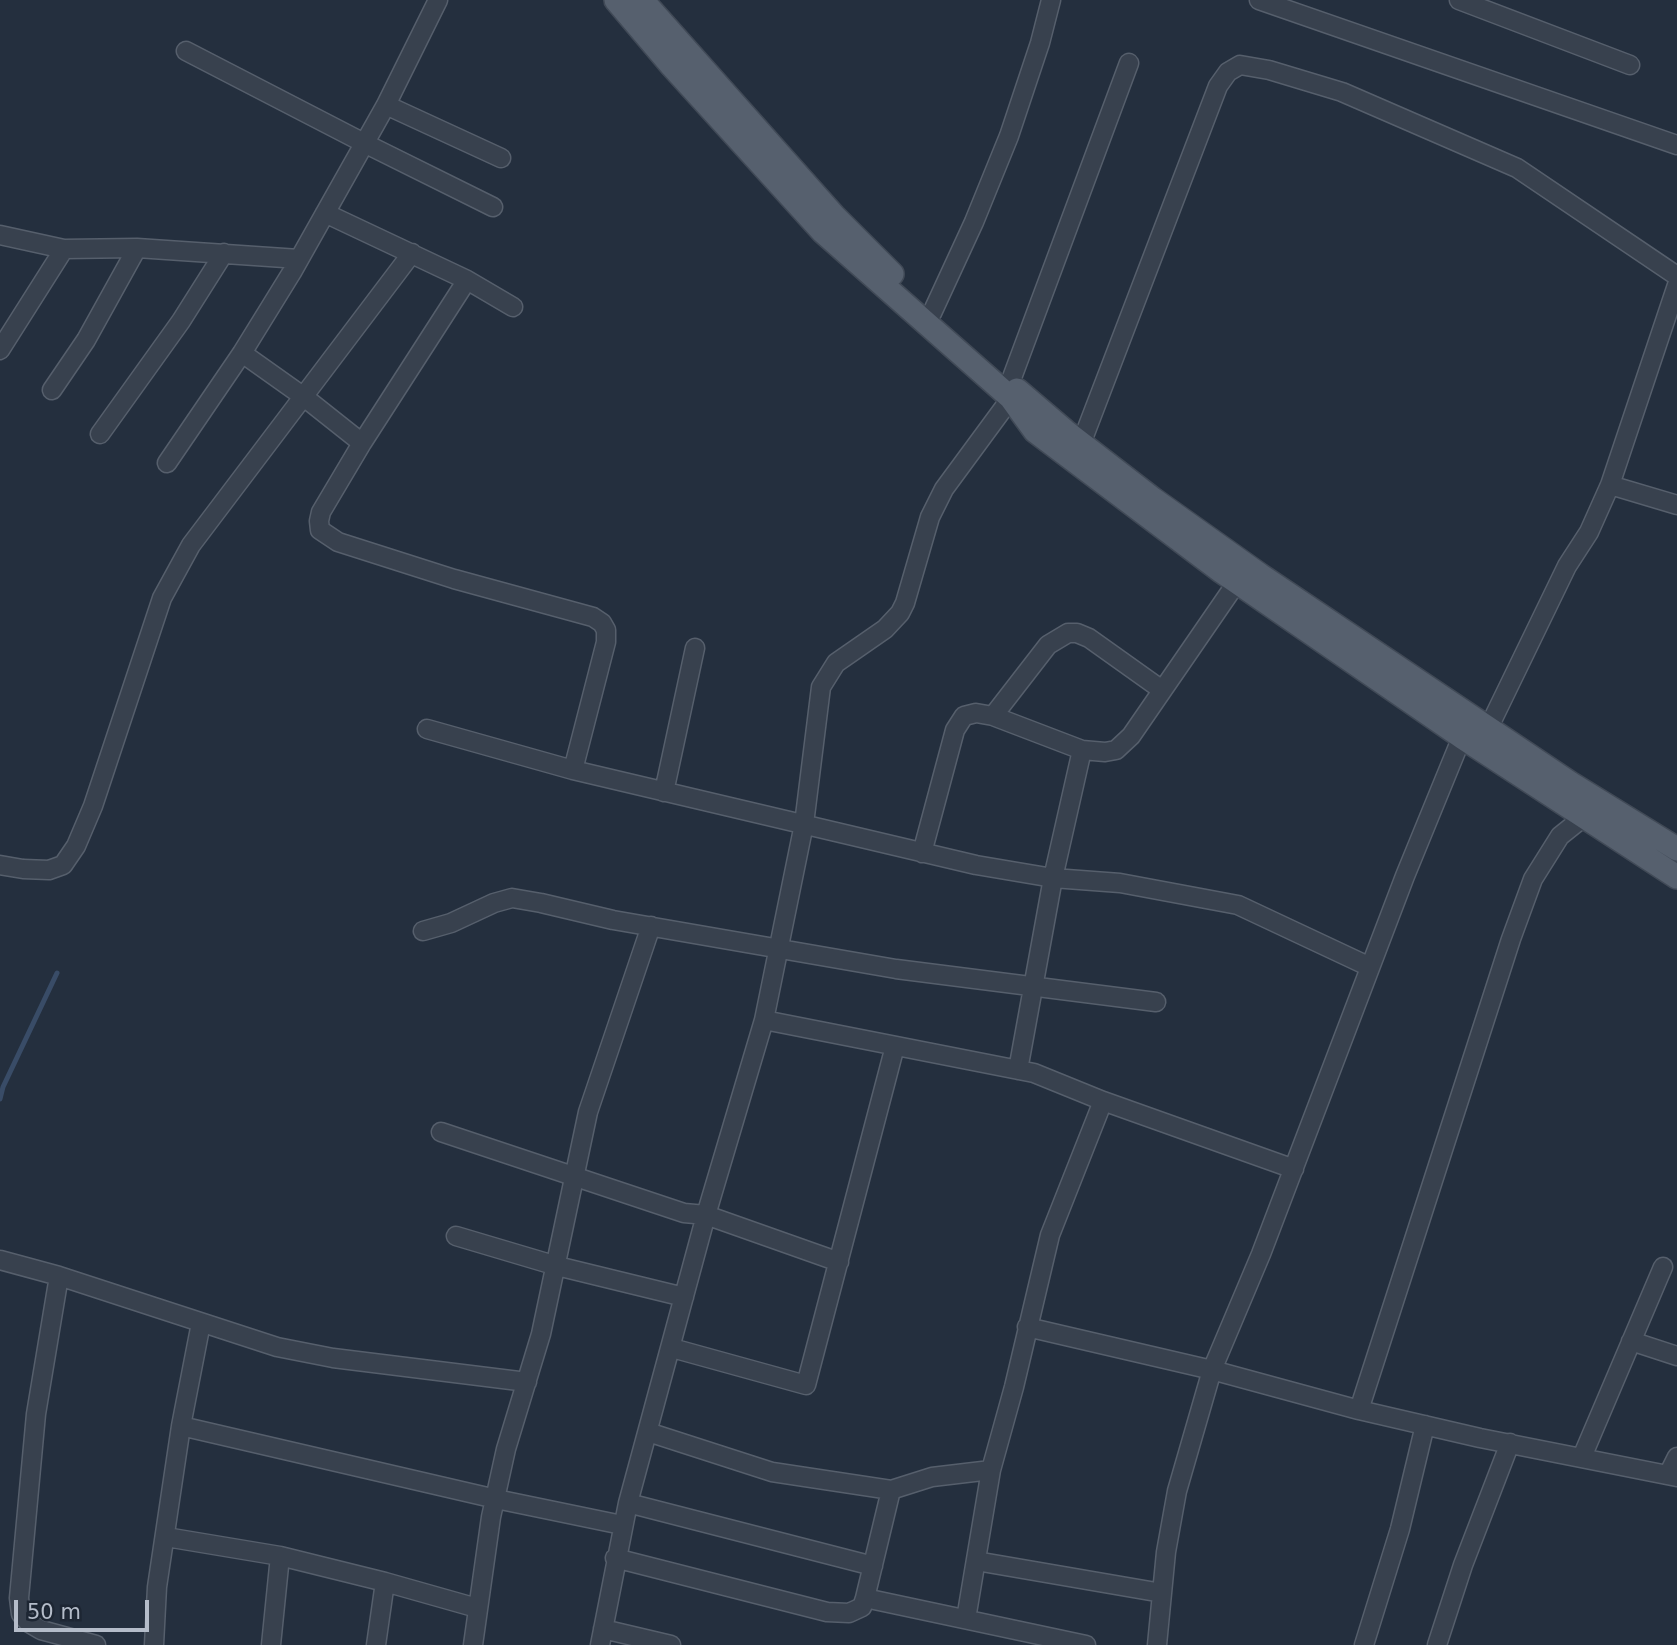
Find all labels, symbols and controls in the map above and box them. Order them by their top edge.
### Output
scale bar [18,1586,152,1630]
text: 50 m [27,1600,81,1624]

